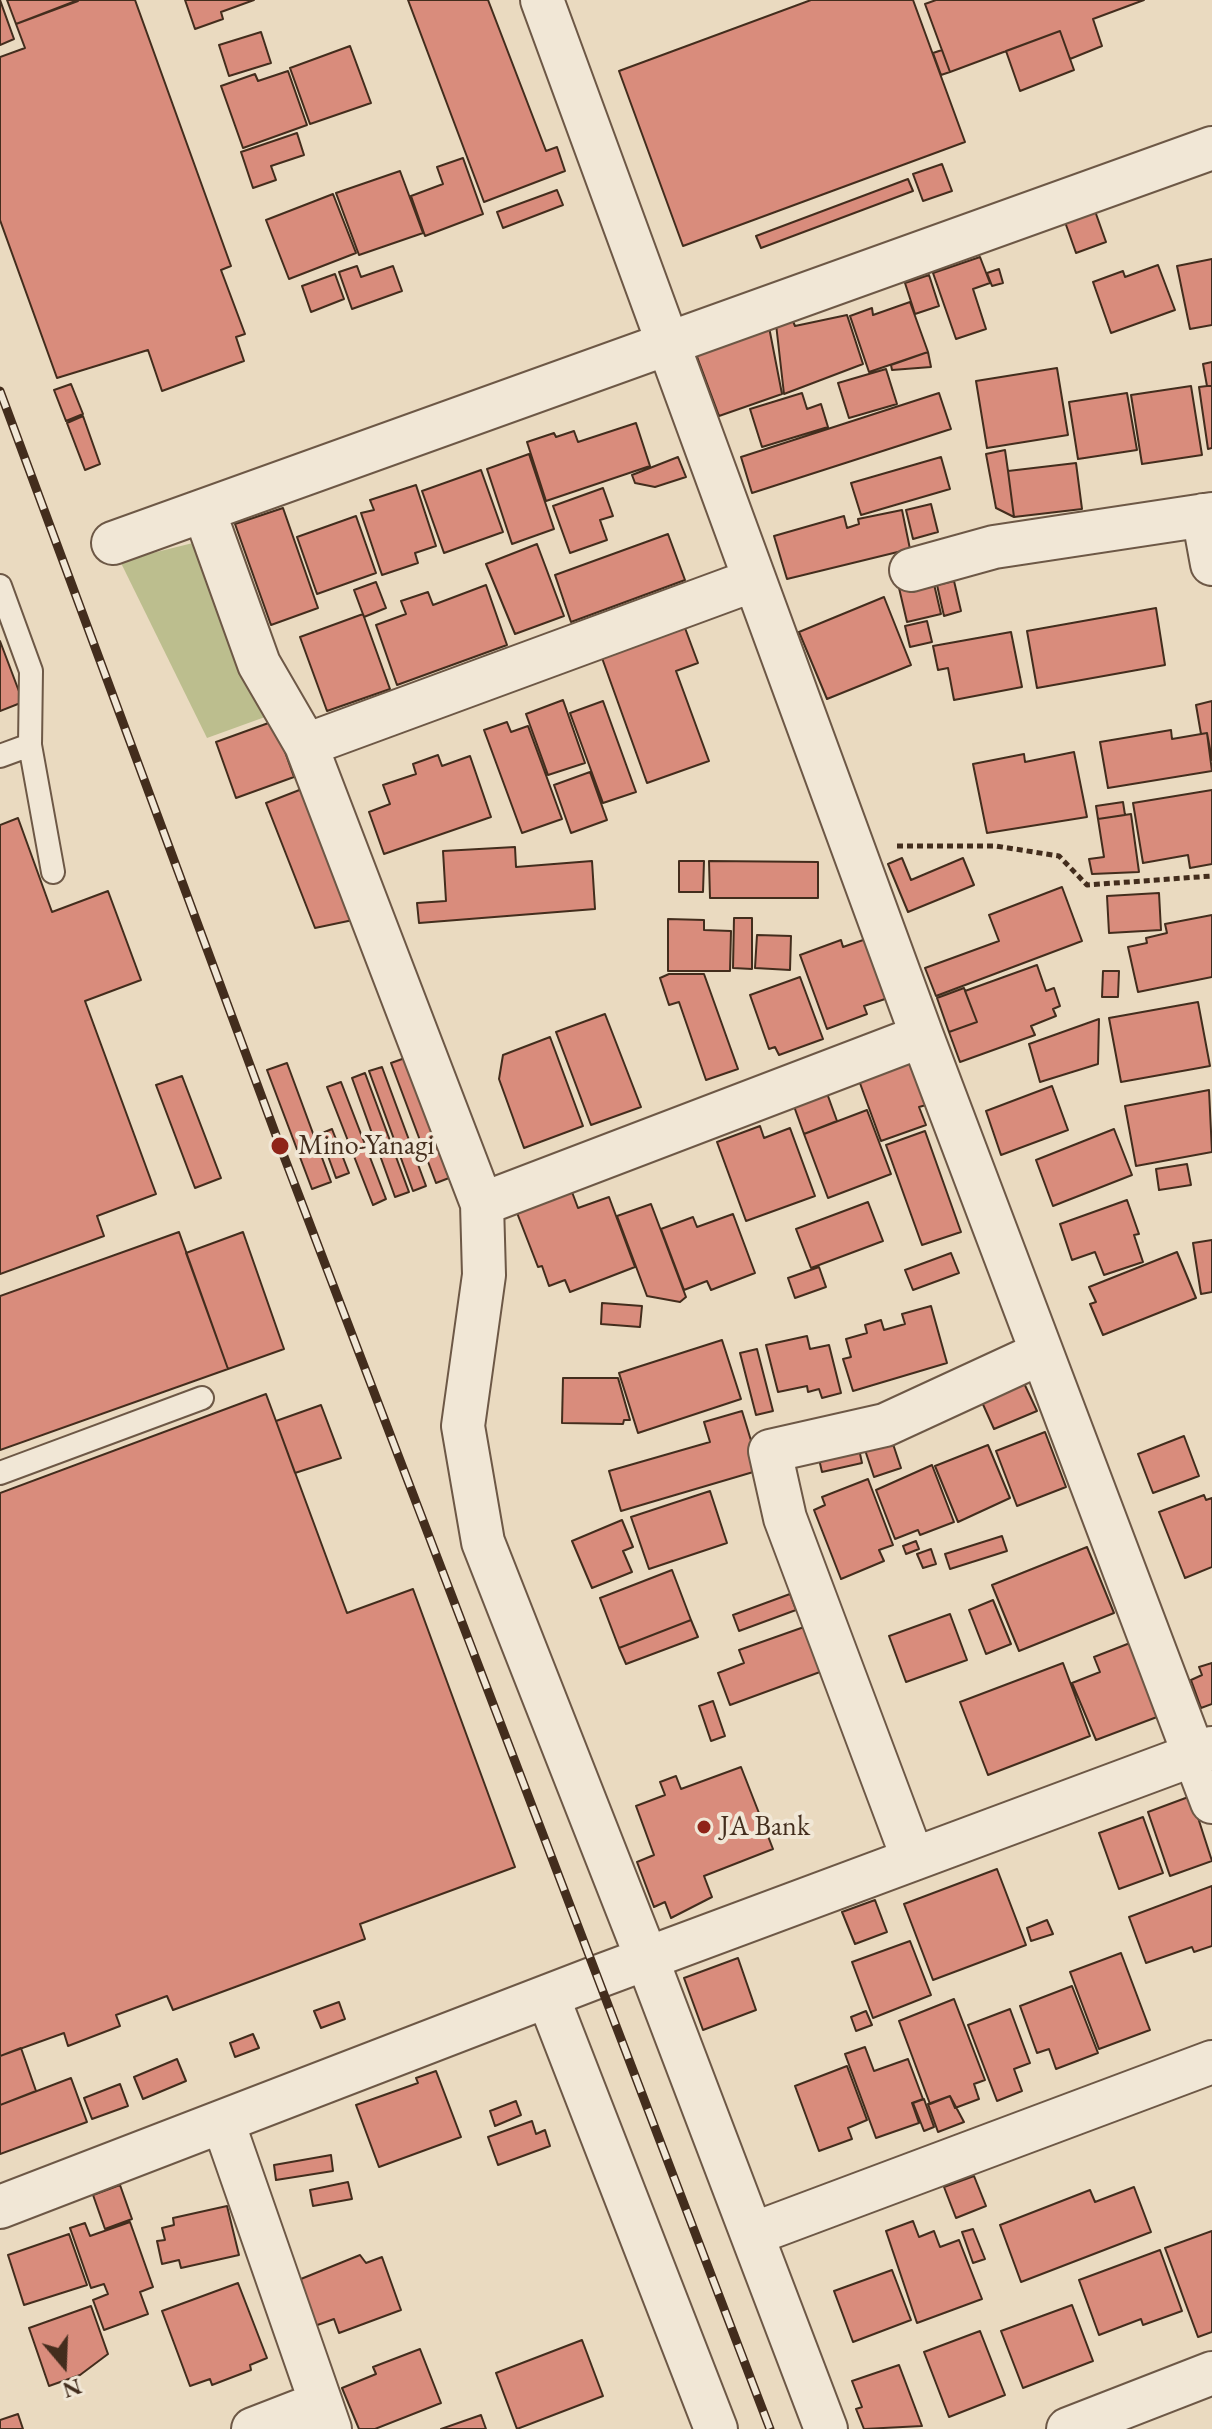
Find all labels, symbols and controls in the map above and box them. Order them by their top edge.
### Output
place label: Mino-Yanagi [298,1129,434,1163]
marker: Mino-Yanagi [269,1135,291,1157]
place label: JA Bank [720,1810,810,1844]
marker: JA Bank [695,1818,713,1836]
north arrow [24,2325,104,2405]
text: N [59,2372,85,2405]

